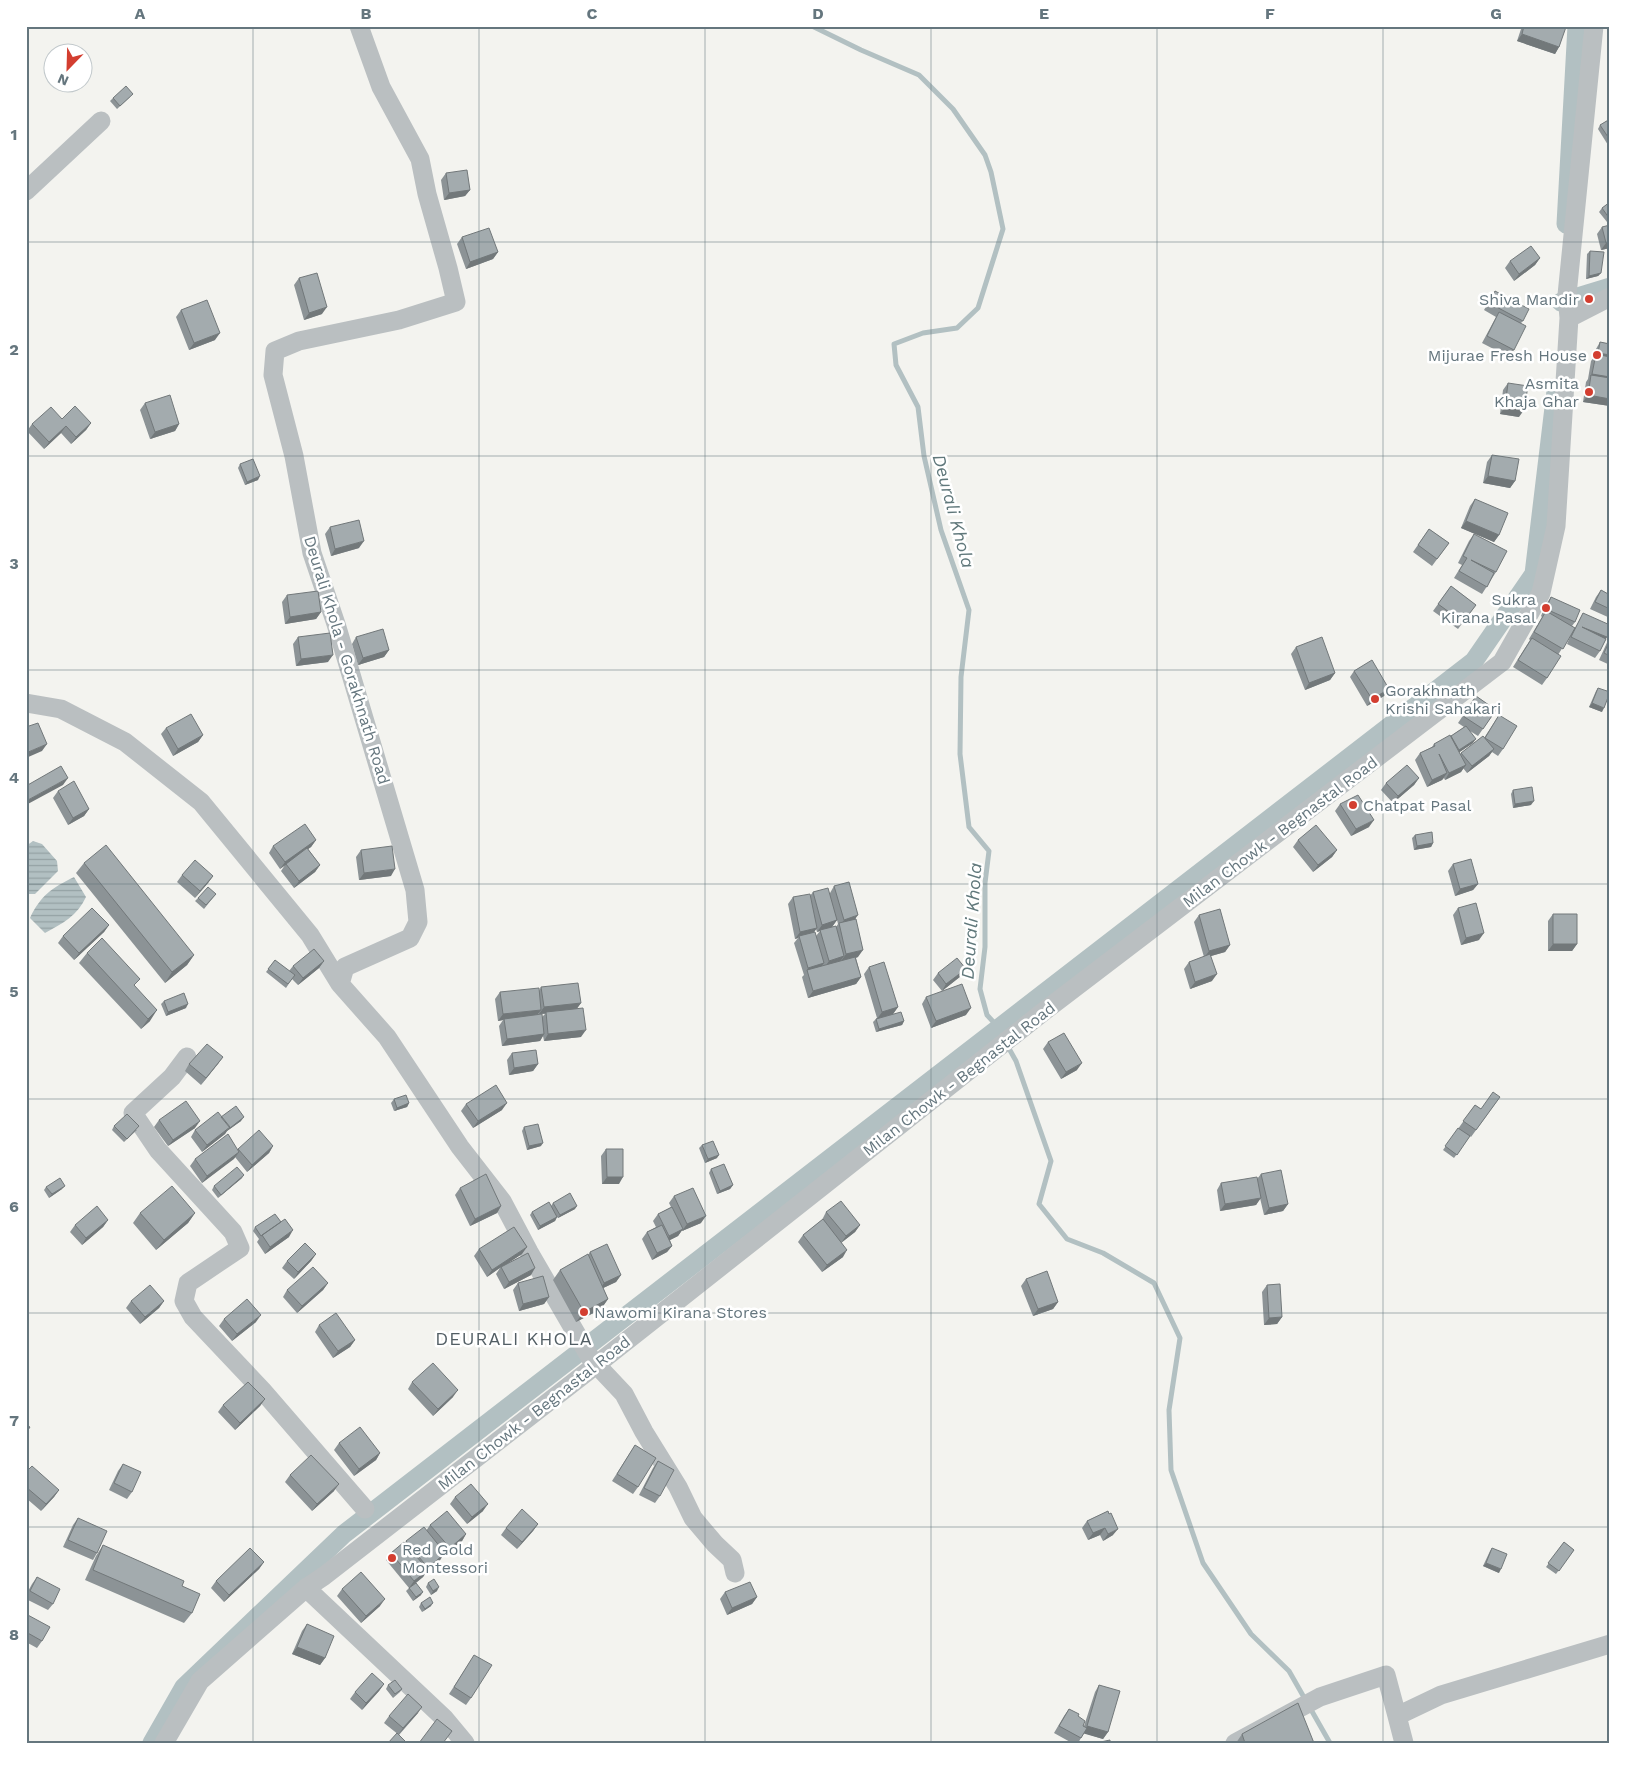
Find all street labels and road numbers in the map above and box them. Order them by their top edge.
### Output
street label: Deurali Khola - Gorakhnath Road [300,534,394,786]
street label: Milan Chowk - Begnastal Road [1179,753,1381,911]
street label: Milan Chowk - Begnastal Road [859,998,1059,1160]
street label: Milan Chowk - Begnastal Road [434,1332,634,1494]

